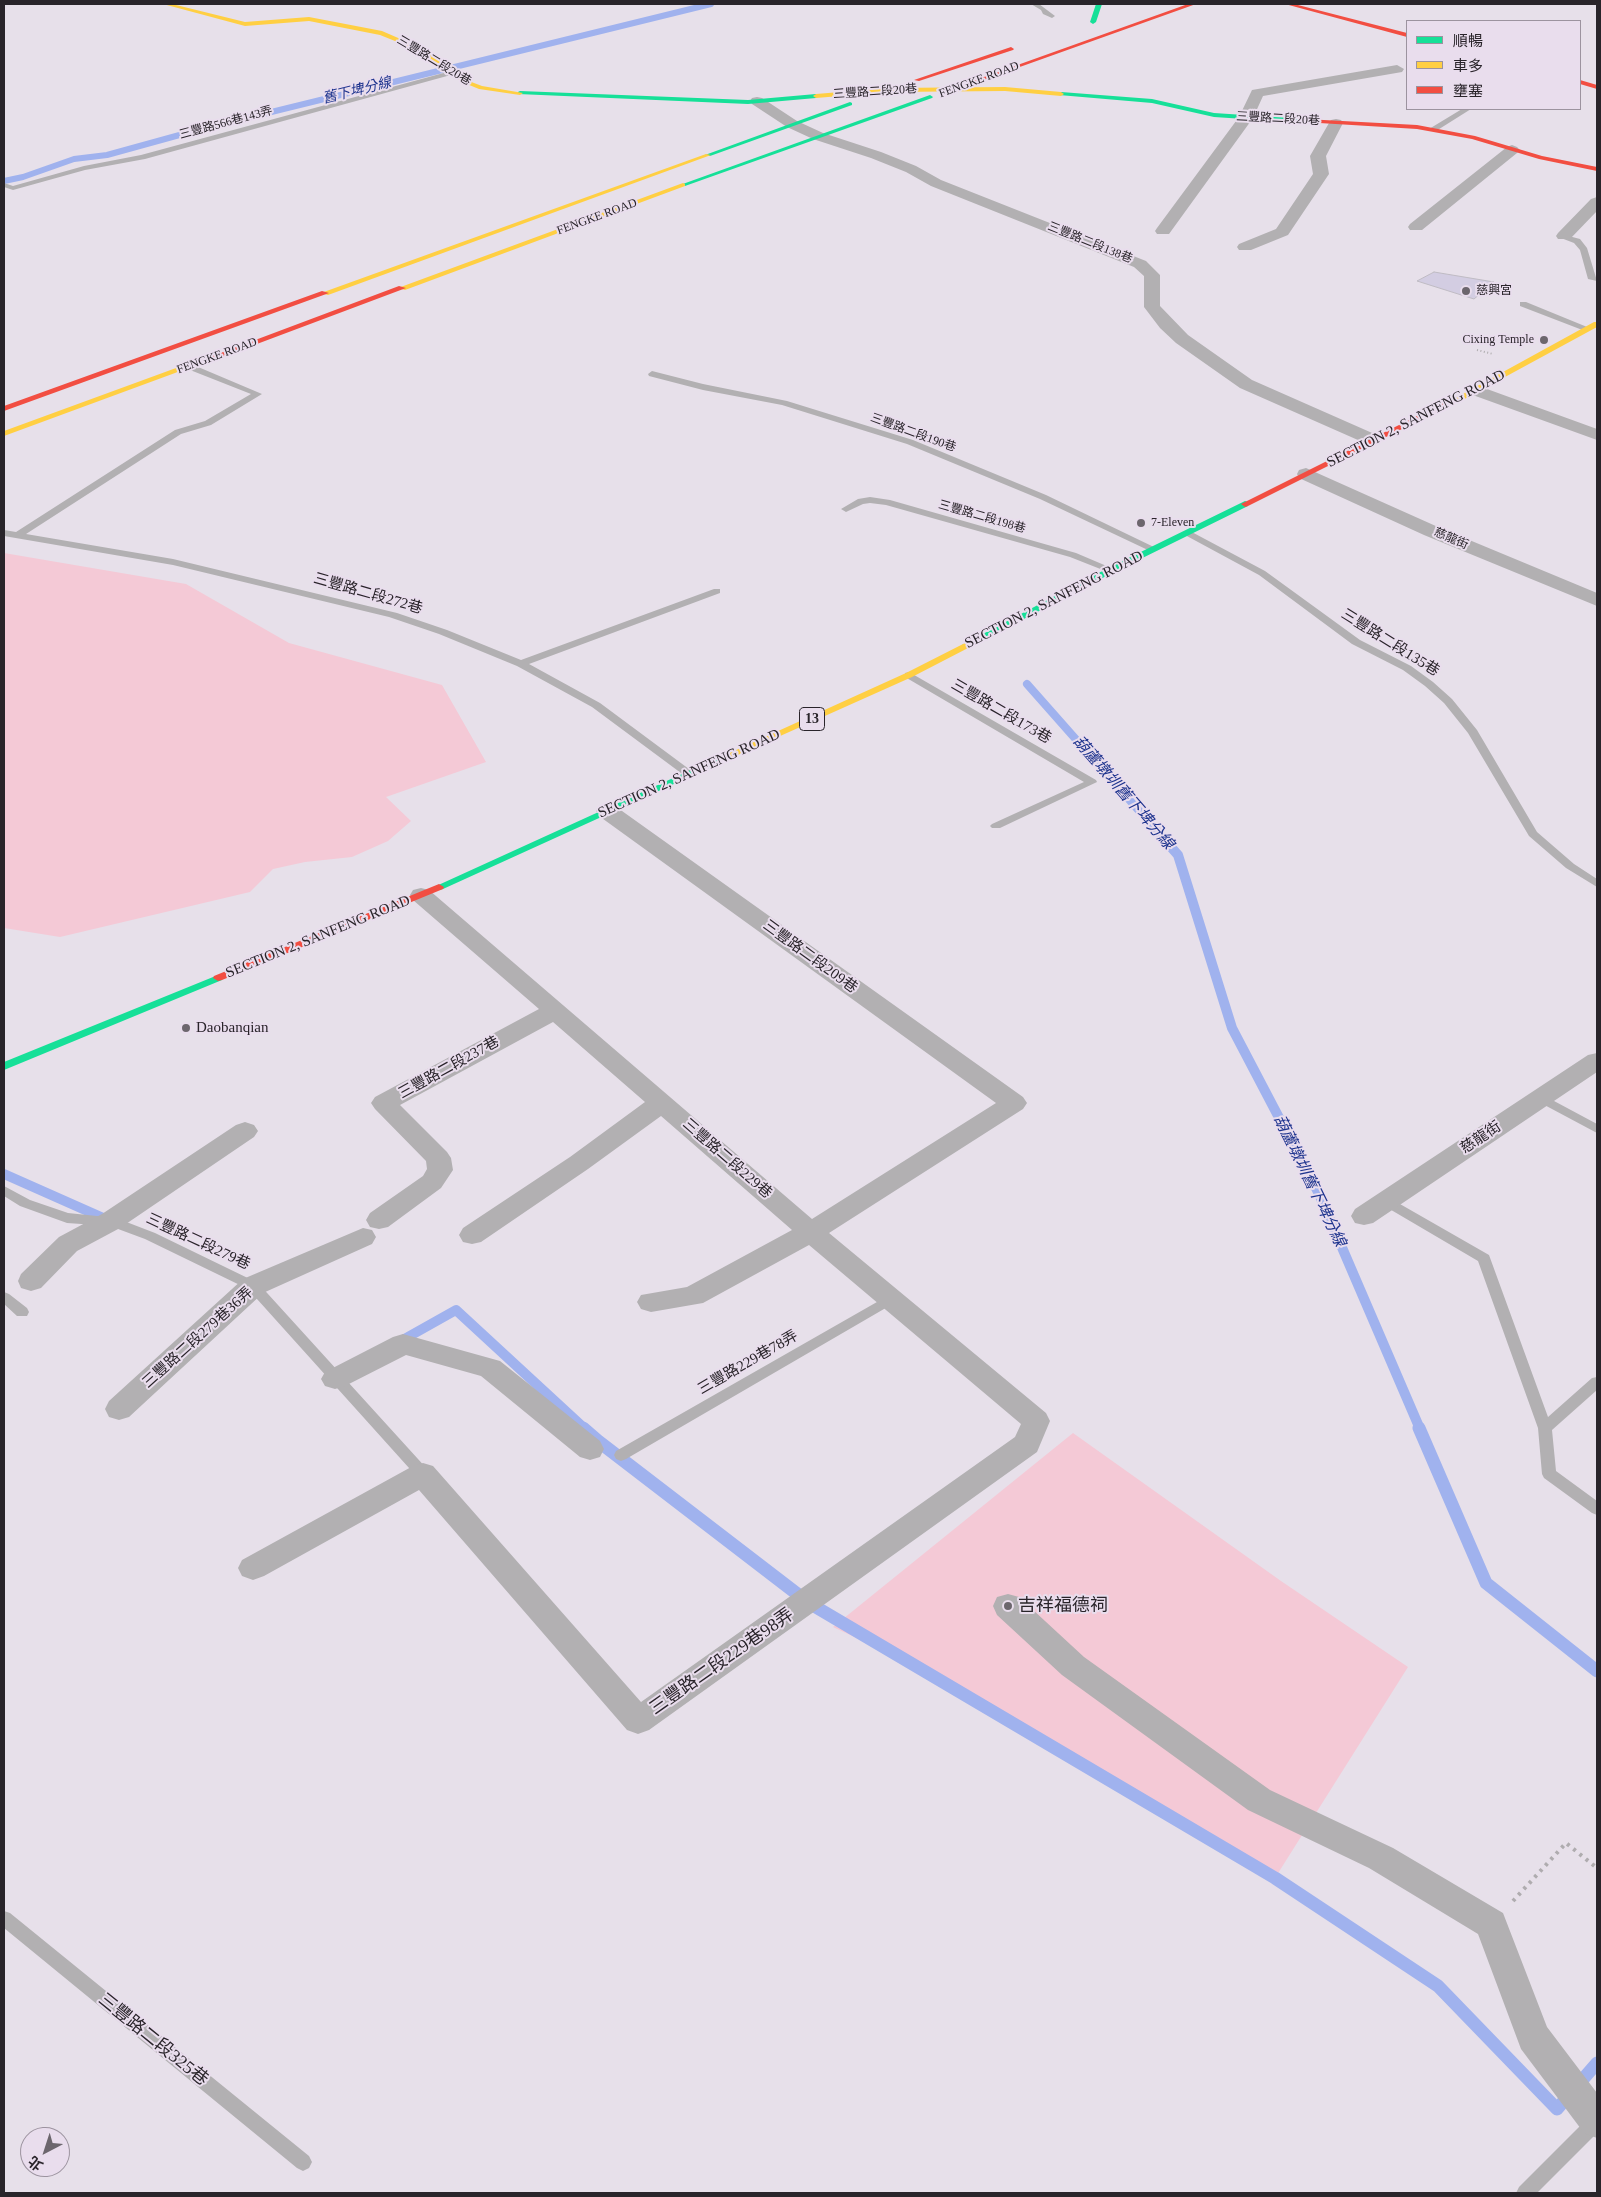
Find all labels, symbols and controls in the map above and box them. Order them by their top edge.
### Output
legend [1406,20,1581,110]
street label: 三豐路二段20巷 [394,33,474,89]
text: 順暢 [1453,33,1483,49]
text: 車多 [1453,58,1483,74]
street label: FENGKE ROAD [937,59,1021,101]
water label: 舊下埤分線 [321,74,393,108]
street label: 三豐路二段20巷 [833,82,917,102]
text: 壅塞 [1453,83,1483,99]
street label: 三豐路566巷143弄 [178,104,274,142]
street label: 三豐路二段20巷 [1236,110,1320,128]
street label: FENGKE ROAD [555,196,639,238]
street label: 三豐路二段138巷 [1046,219,1134,267]
place label: 慈興宮 [1476,284,1512,298]
marker: 慈興宮 [1460,285,1472,297]
place label: Cixing Temple [1463,333,1534,347]
marker: Cixing Temple [1538,334,1550,346]
street label: FENGKE ROAD [175,335,259,377]
street label: SECTION 2, SANFENG ROAD [1324,366,1508,472]
street label: 三豐路二段190巷 [868,411,958,455]
street label: 三豐路二段198巷 [937,498,1027,536]
place label: 7-Eleven [1151,516,1194,530]
marker: 7-Eleven [1135,517,1147,529]
street label: 慈龍街 [1432,525,1470,553]
street label: SECTION 2, SANFENG ROAD [962,547,1146,653]
street label: 三豐路二段272巷 [311,570,425,618]
street label: 三豐路二段135巷 [1338,606,1442,680]
street label: 三豐路二段173巷 [948,676,1054,748]
road number: 13 [800,708,824,731]
street label: SECTION 2, SANFENG ROAD [595,726,783,822]
water label: 葫蘆墩圳舊下埤分線 [1069,732,1177,854]
street label: SECTION 2, SANFENG ROAD [223,892,413,982]
street label: 三豐路二段209巷 [759,917,861,997]
place label: Daobanqian [196,1019,268,1037]
marker: Daobanqian [180,1022,192,1034]
street label: 三豐路二段237巷 [395,1033,503,1103]
water label: 葫蘆墩圳舊下埤分線 [1269,1112,1349,1250]
street label: 三豐路二段229巷 [679,1115,775,1203]
street label: 慈龍街 [1457,1118,1505,1158]
street label: 三豐路二段279巷 [143,1210,253,1274]
street label: 三豐路二段279巷36弄 [139,1284,257,1392]
street label: 三豐路229巷78弄 [695,1327,801,1399]
place label: 吉祥福德祠 [1018,1595,1108,1617]
marker: 吉祥福德祠 [1002,1600,1014,1612]
street label: 三豐路二段229巷98弄 [646,1604,798,1720]
street label: 三豐路二段325巷 [94,1989,212,2091]
north arrow [20,2127,70,2177]
text: 北 [25,2153,46,2173]

